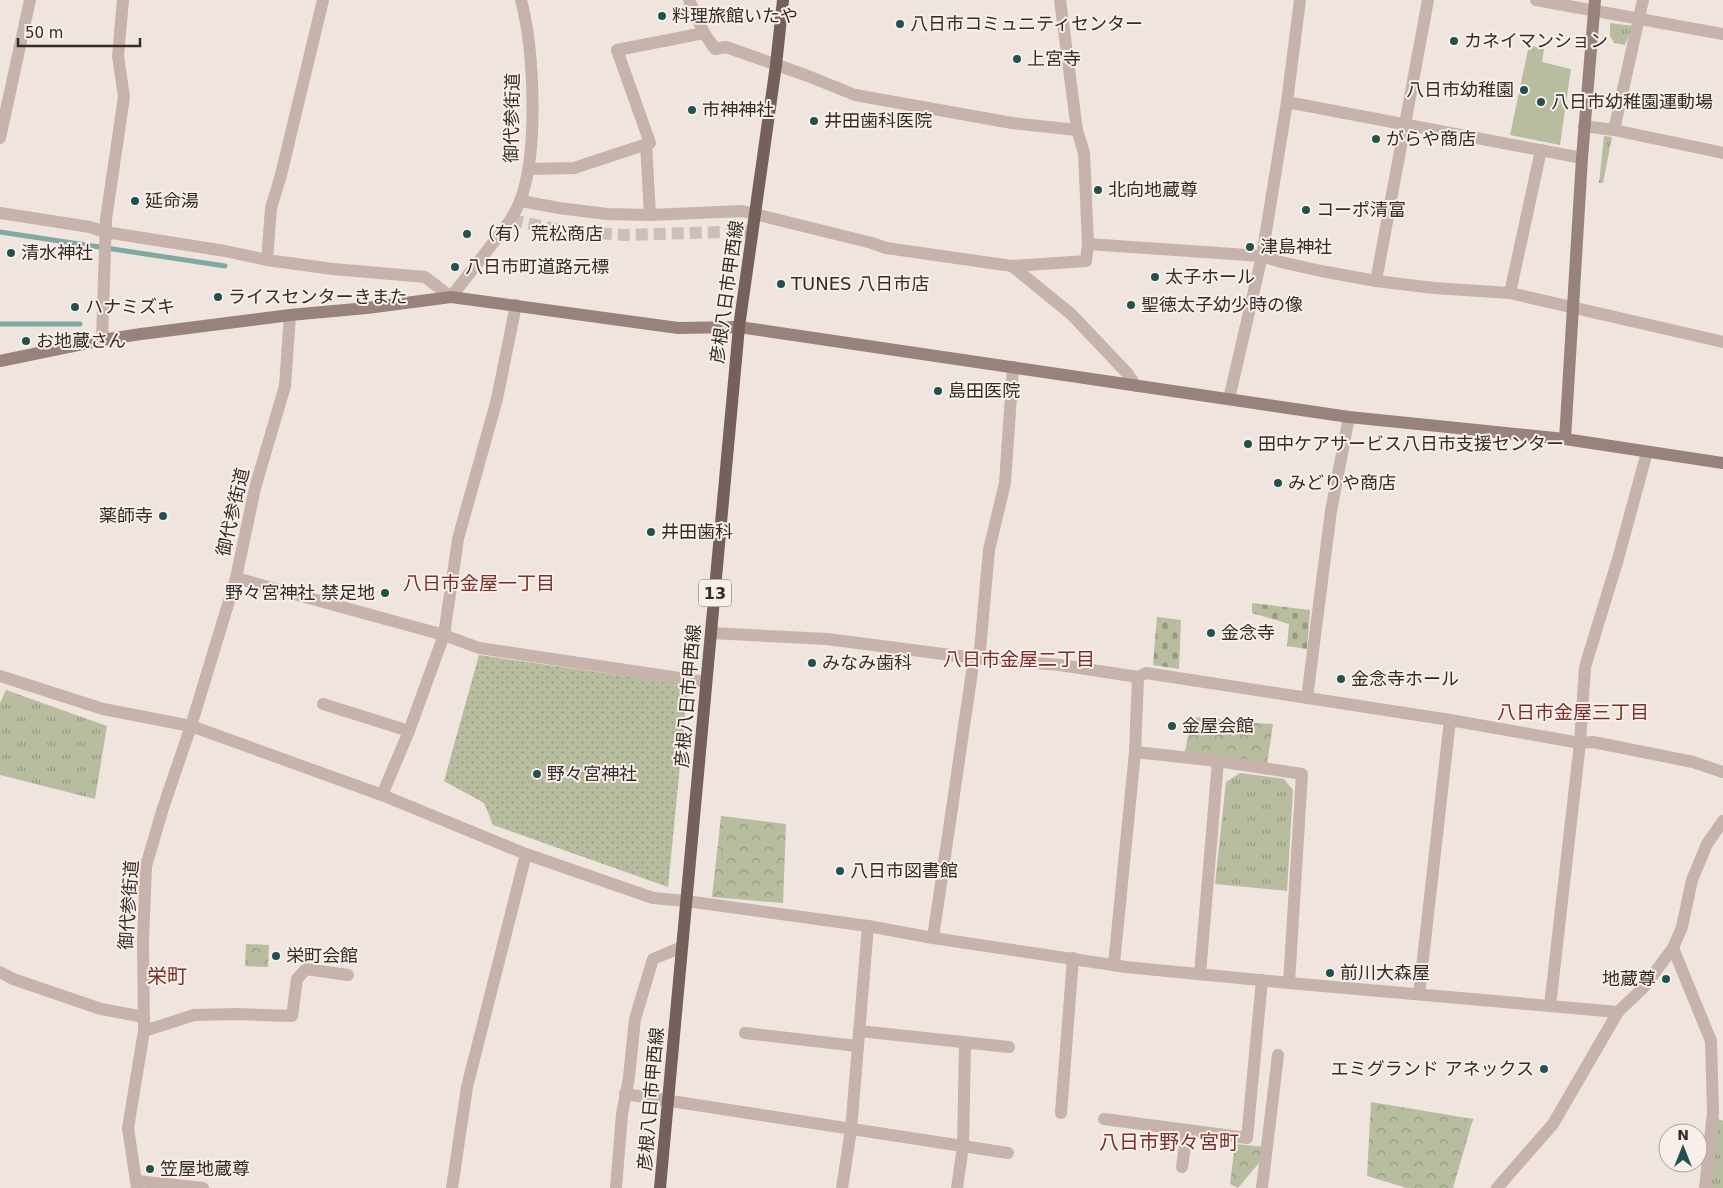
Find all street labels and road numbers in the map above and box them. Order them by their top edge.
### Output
street label: 御代参街道 [500,73,523,163]
street label: 彦根八日市甲西線 [706,219,747,365]
street label: 御代参街道 [212,466,253,558]
road number: 13 [699,580,731,606]
street label: 彦根八日市甲西線 [671,623,704,769]
street label: 御代参街道 [115,859,142,951]
street label: 彦根八日市甲西線 [634,1026,667,1172]

